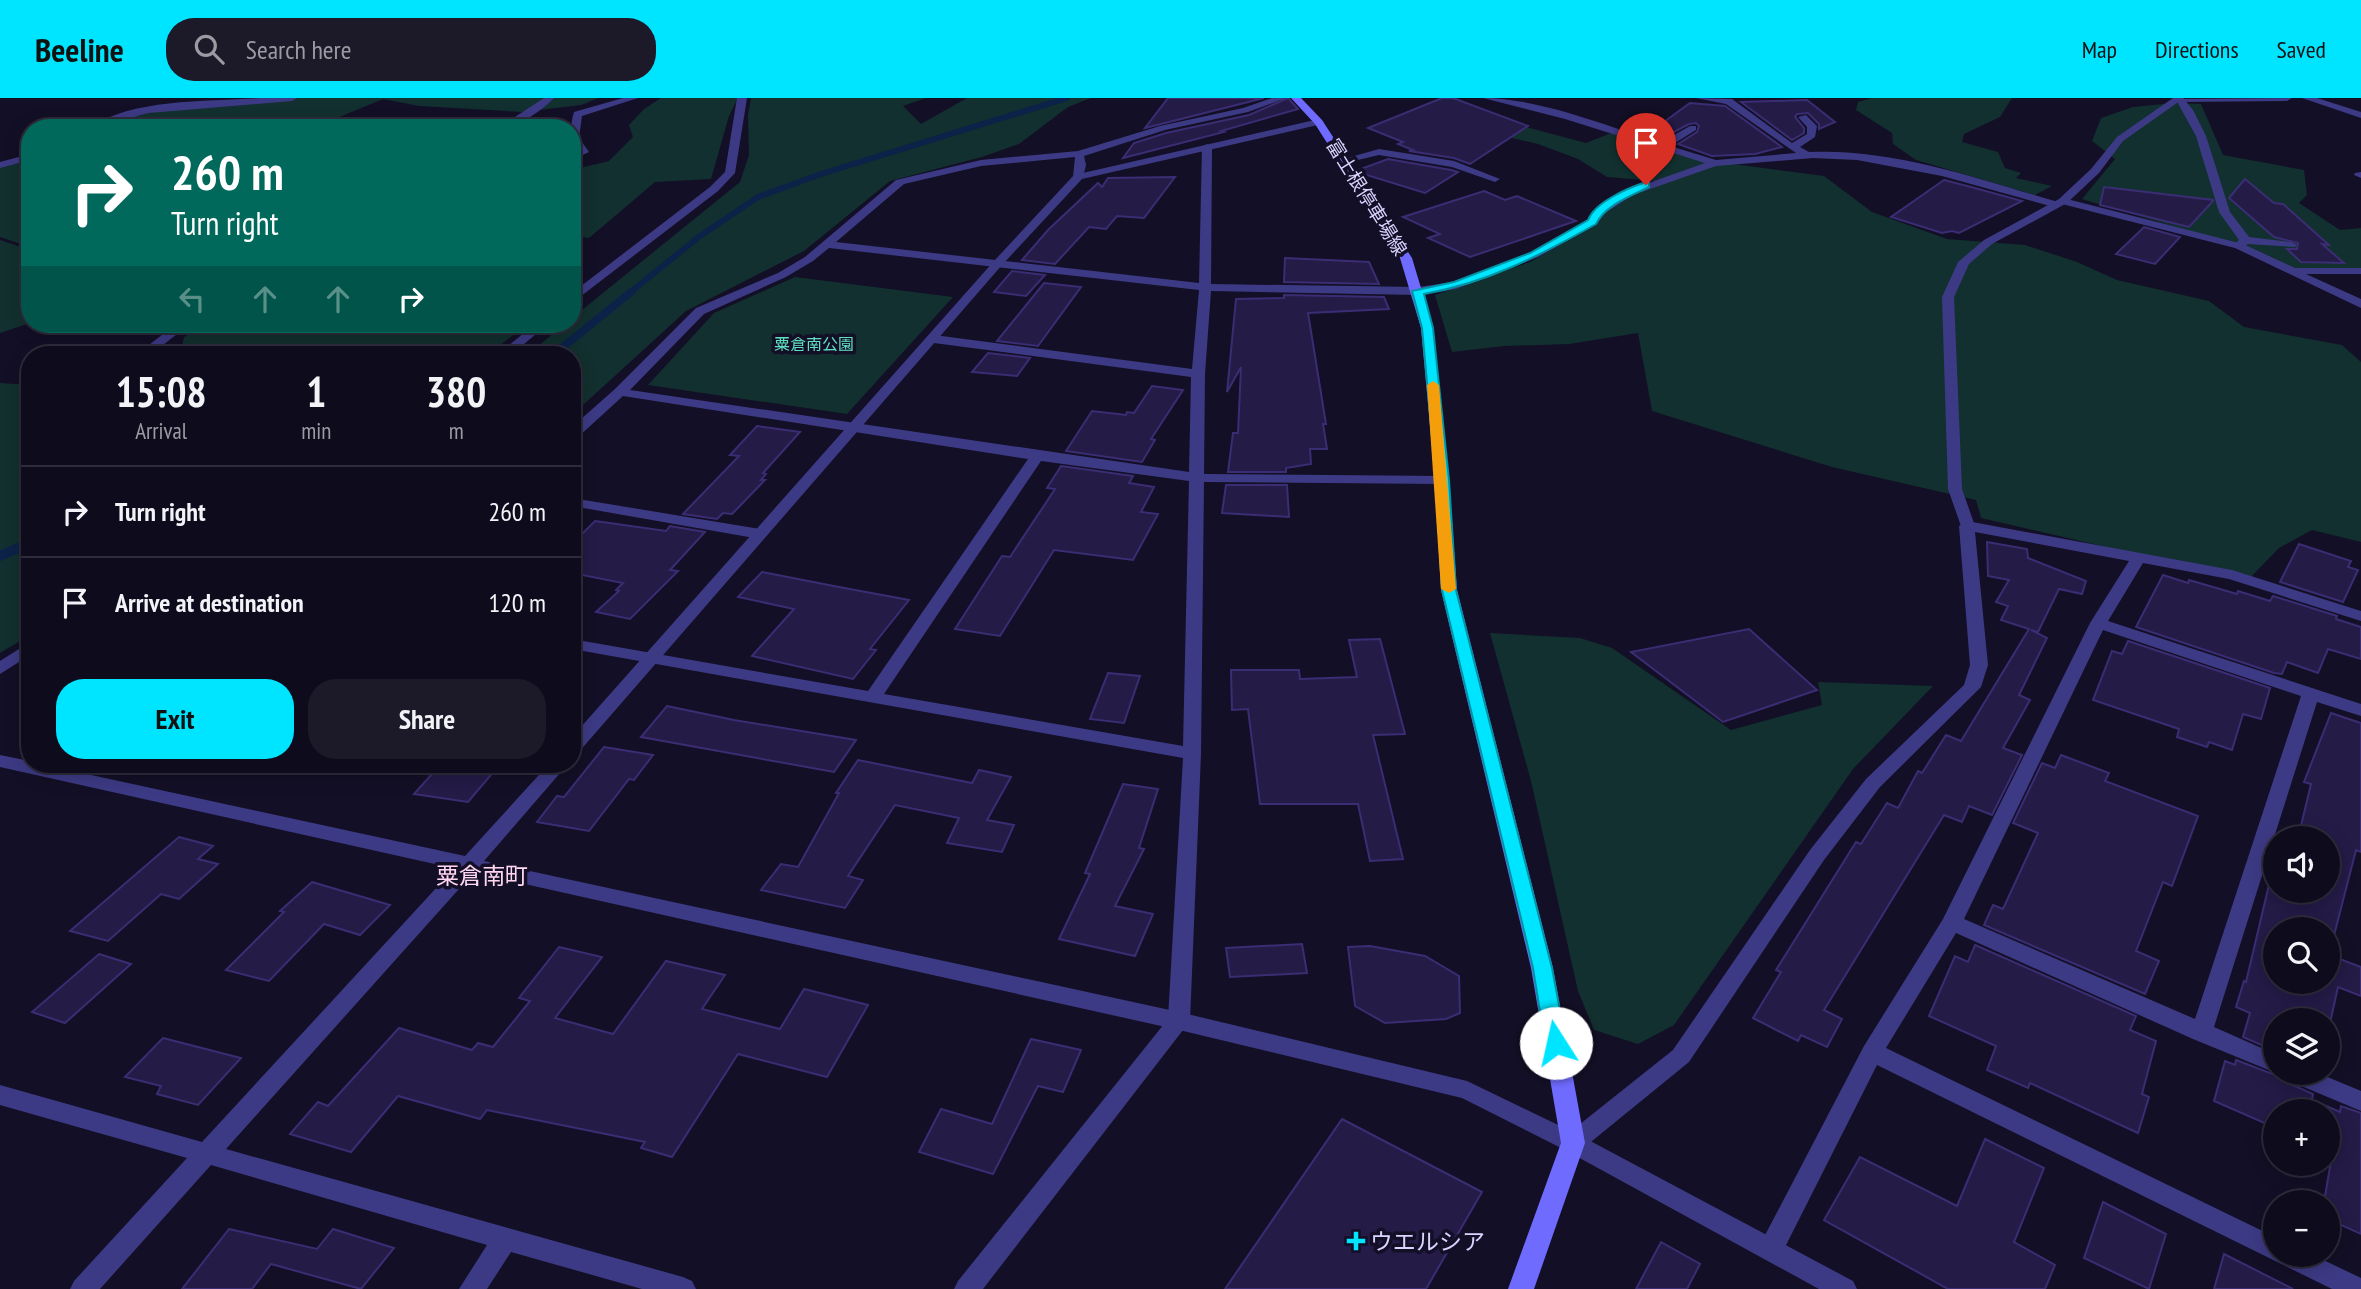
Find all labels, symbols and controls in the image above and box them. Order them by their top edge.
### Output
search box [166,18,656,81]
text: Beeline [35,28,124,71]
icon: search [190,30,228,68]
text: Search here [246,33,351,66]
text: Map [2082,34,2117,65]
text: Directions [2155,34,2239,65]
text: Saved [2277,34,2326,65]
pin [1616,113,1676,185]
icon: arrive [1627,124,1665,162]
street label: 富士根停車場線 [1322,134,1412,260]
text: 260 m [171,140,284,204]
icon: right [56,147,147,238]
text: Turn right [171,202,279,244]
icon: left [173,280,211,318]
icon: ahead [246,280,284,318]
icon: ahead [319,280,357,318]
icon: right [392,280,430,318]
park label: 粟倉南公園 [774,334,854,354]
text: 15:08 [116,364,207,419]
text: 1 [306,364,326,419]
text: 380 [426,364,486,419]
text: Arrival [135,416,187,445]
text: min [301,416,331,445]
text: m [449,416,464,445]
icon: right [56,493,94,531]
text: Turn right [115,495,206,528]
text: 260 m [488,495,546,528]
icon: arrive [56,584,94,622]
text: Arrive at destination [115,586,304,619]
text: 120 m [488,586,546,619]
button: Exit [56,679,294,759]
button: Share [308,679,546,759]
map controls [2263,826,2340,1267]
button: sound [2263,826,2340,903]
district label: 粟倉南町 [436,861,528,890]
button: search [2263,917,2340,994]
position arrow [1519,1006,1593,1080]
button: layers [2263,1008,2340,1085]
button: + [2263,1099,2340,1176]
button: − [2263,1190,2340,1267]
place label: ウエルシア [1370,1227,1485,1256]
marker: ウエルシア [1348,1233,1364,1249]

